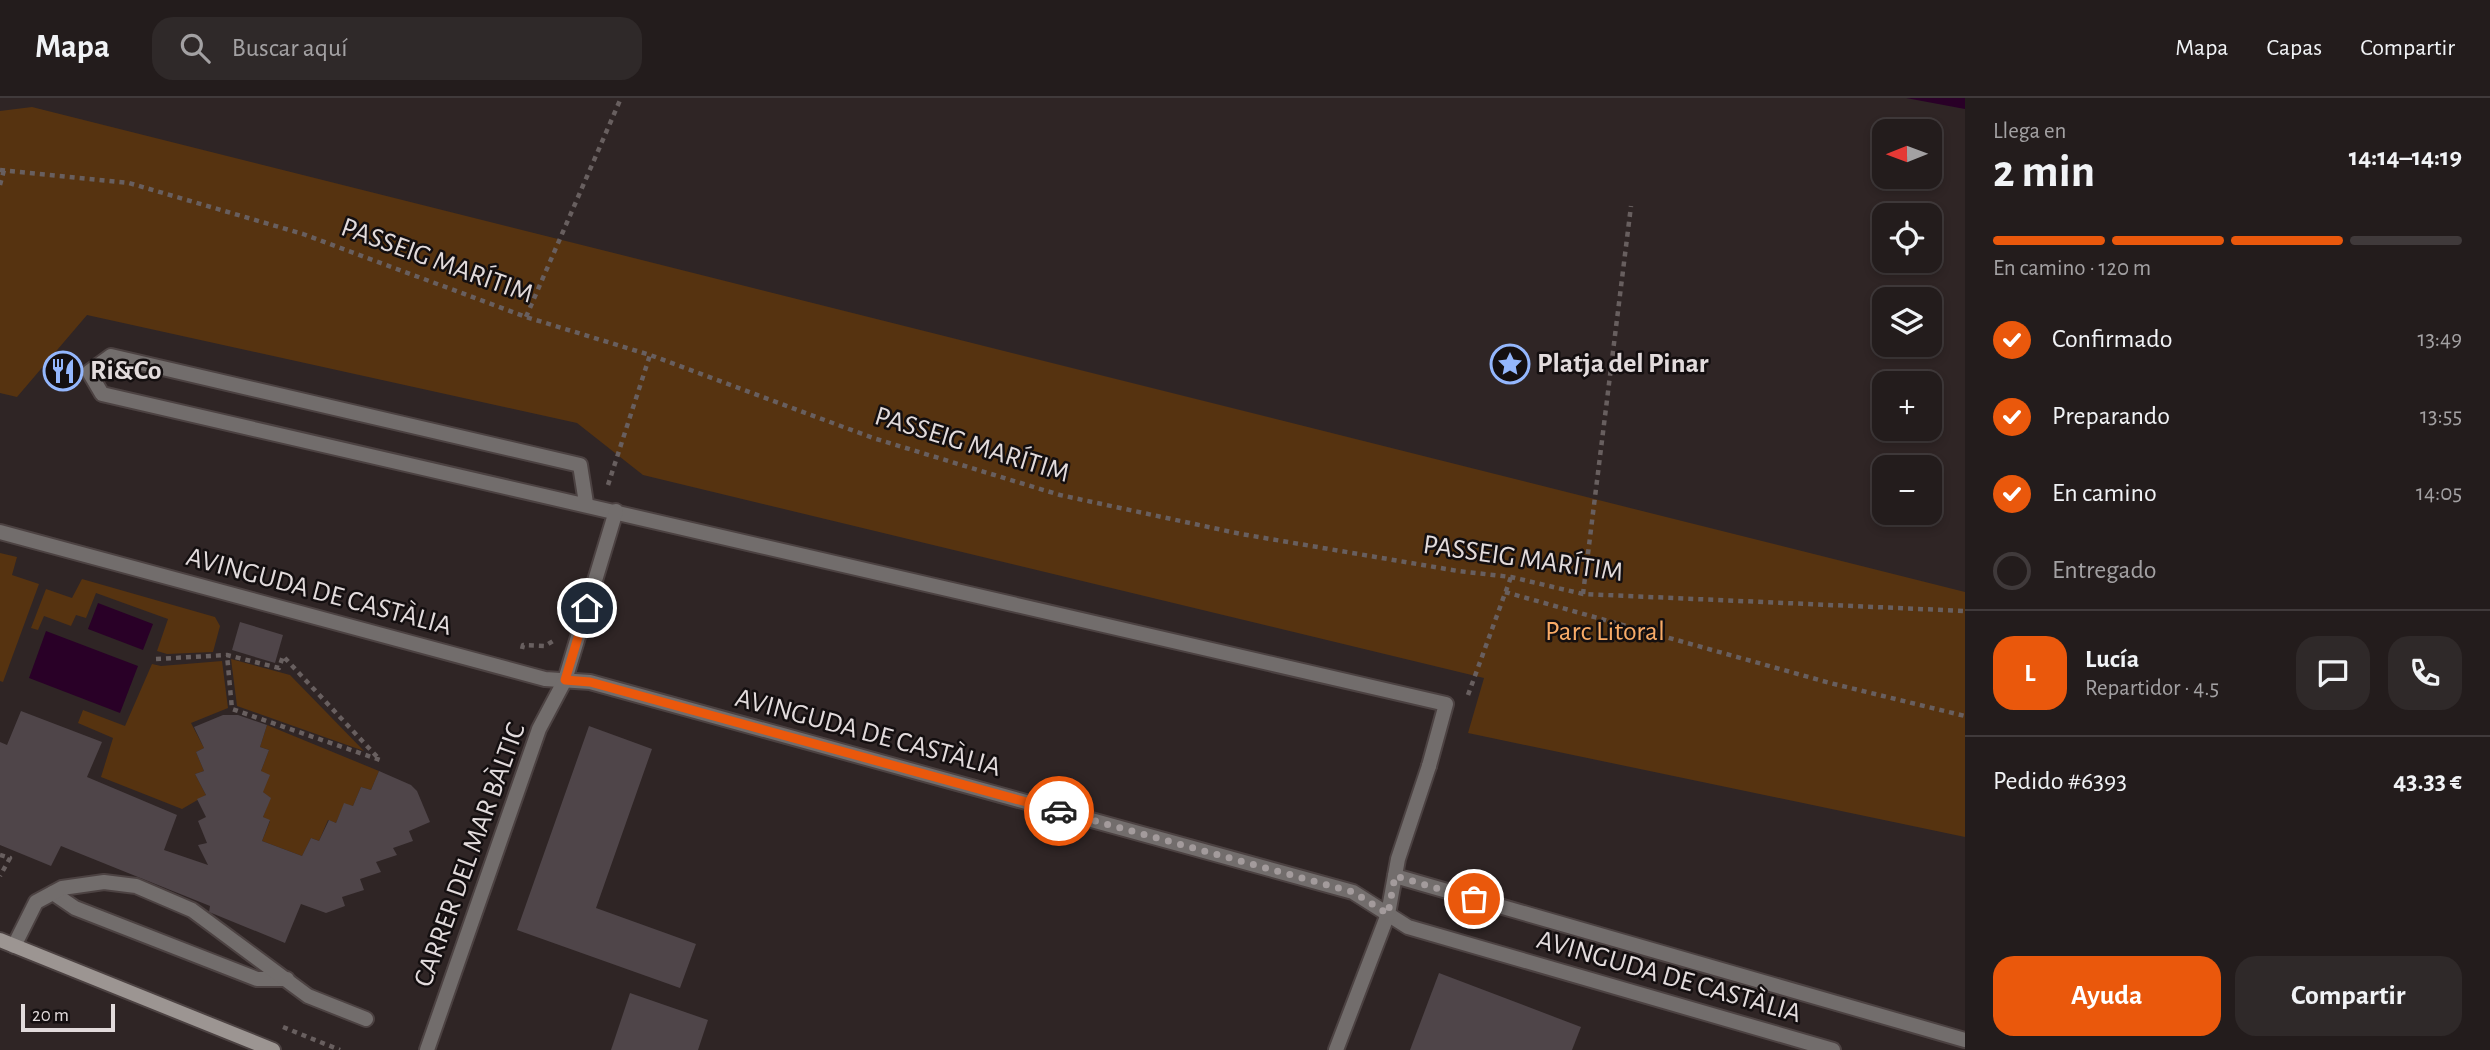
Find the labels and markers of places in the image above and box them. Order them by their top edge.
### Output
place icon: Platja del Pinar [1489,343,1531,385]
restaurant icon: Ri&Co [42,350,84,392]
place label: Platja del Pinar [1537,350,1709,378]
place label: Ri&Co [90,357,162,385]
pin [557,578,617,638]
pin [1444,869,1504,929]

